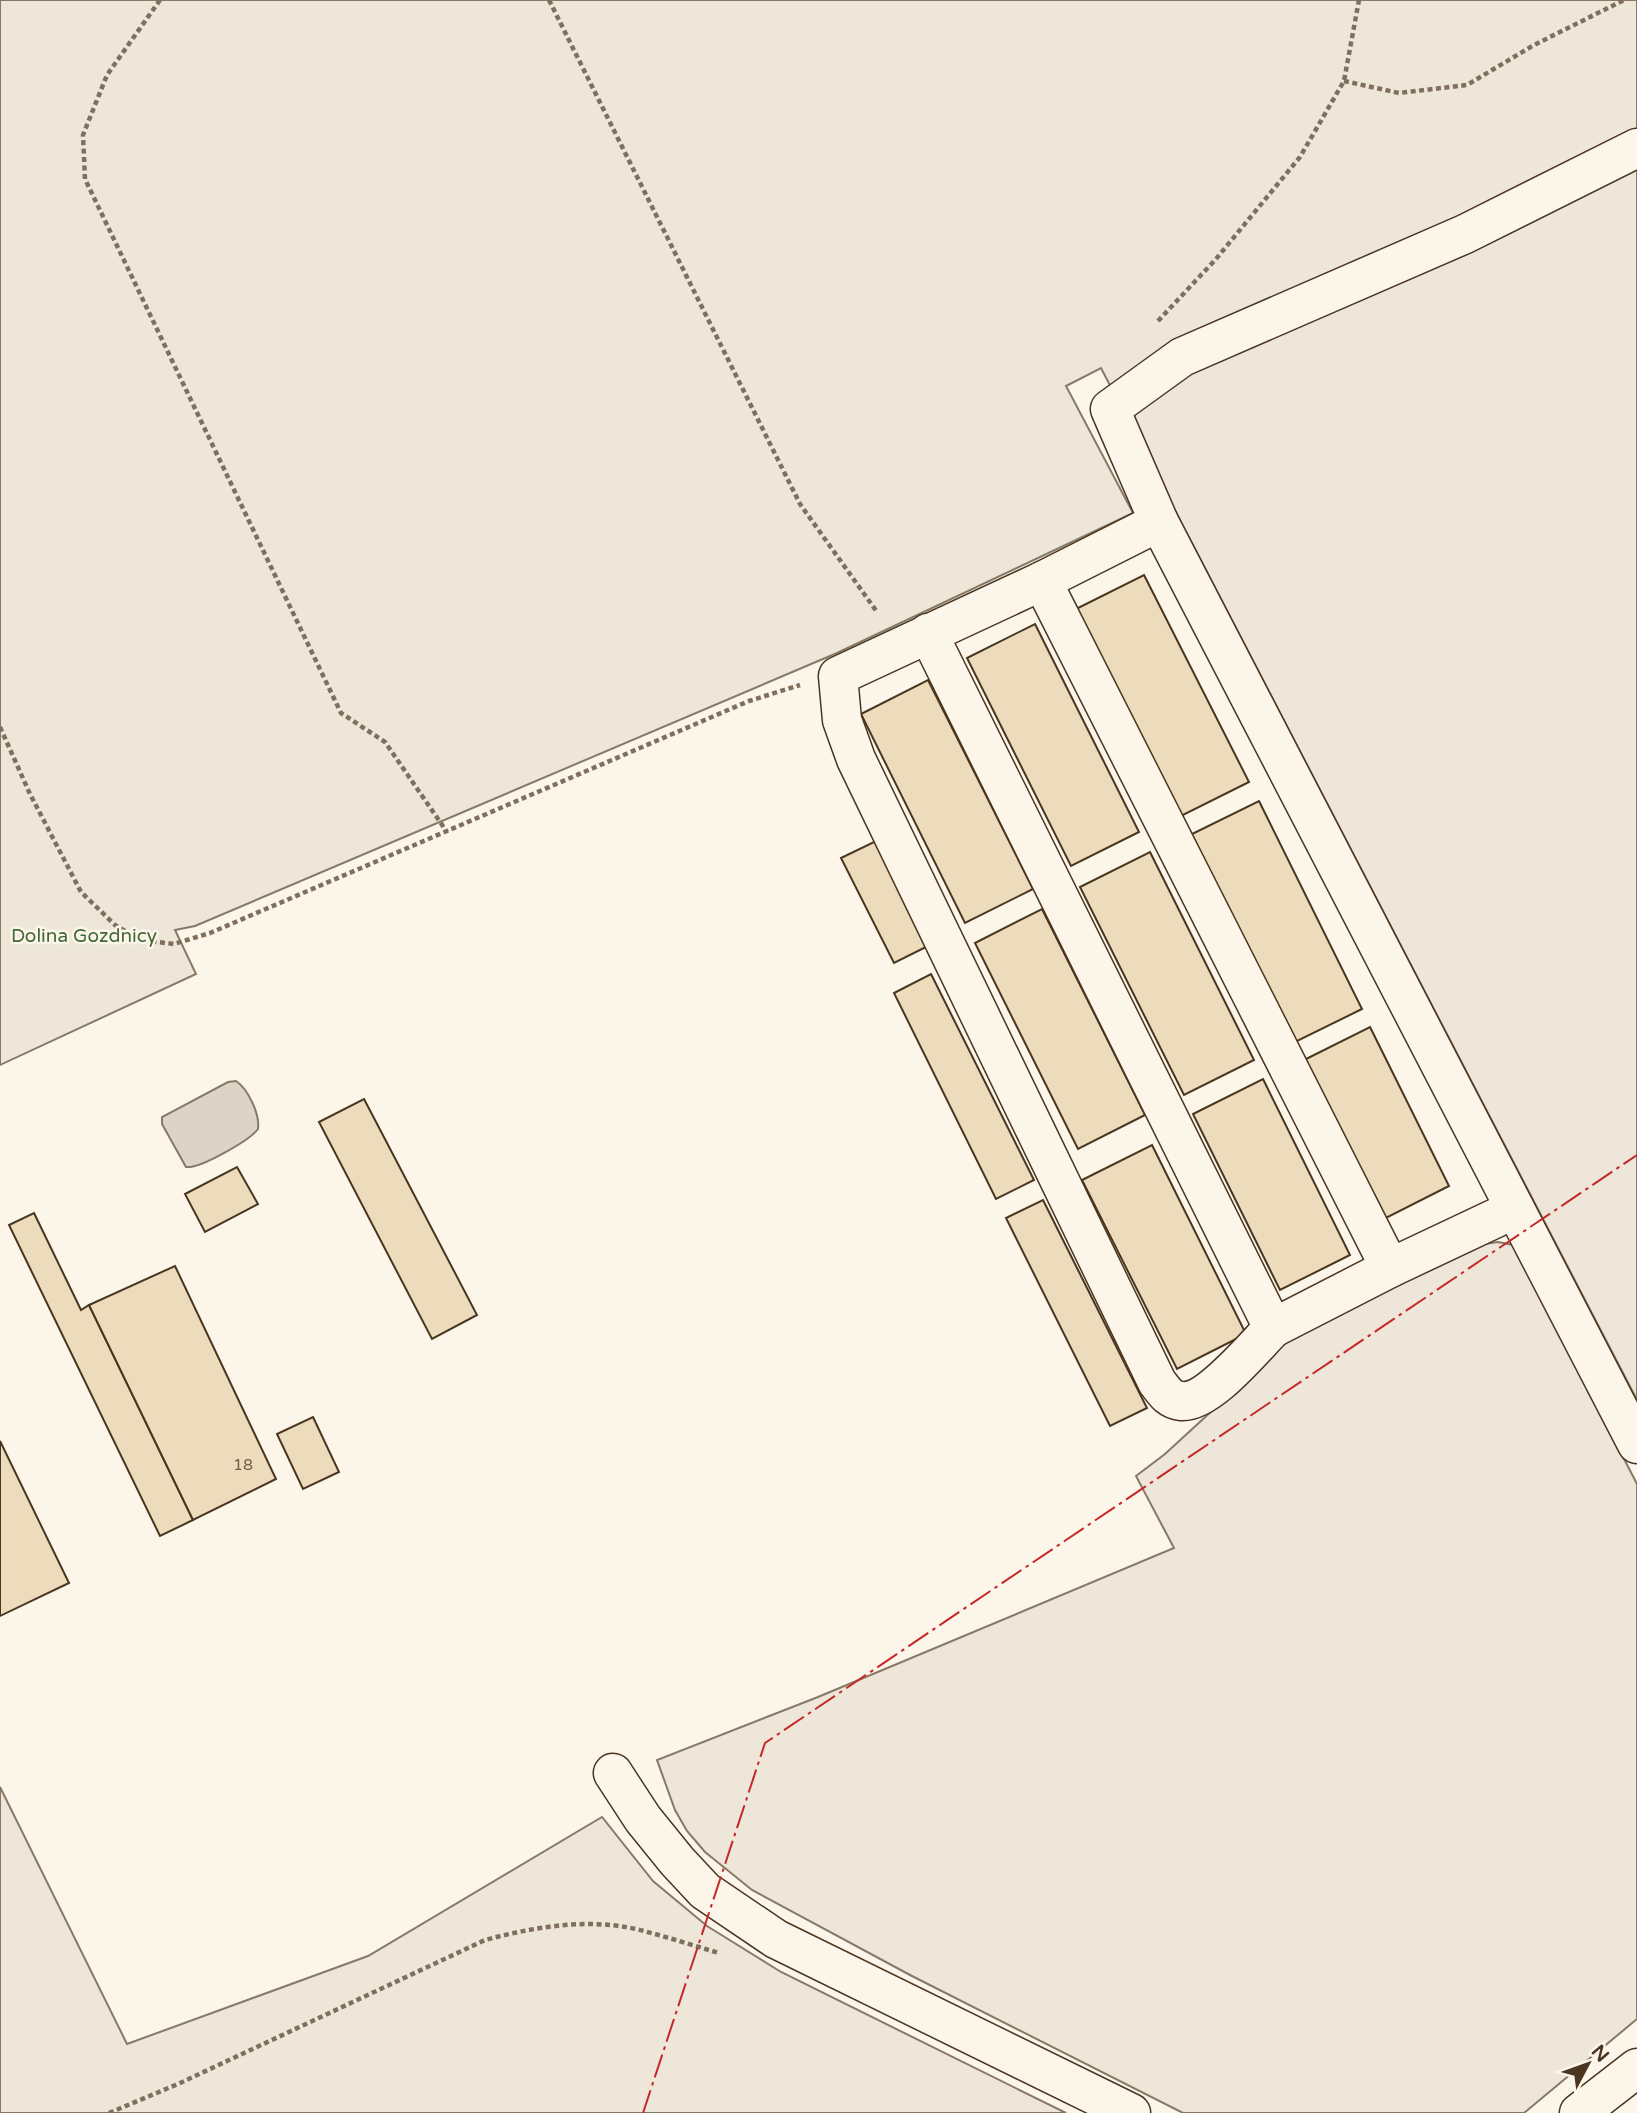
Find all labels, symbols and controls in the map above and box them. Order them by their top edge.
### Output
park label: Dolina Gozdnicy [11,925,157,947]
house number: 18 [233,1455,253,1475]
north arrow [1553,2029,1623,2099]
text: N [1587,2041,1613,2066]

